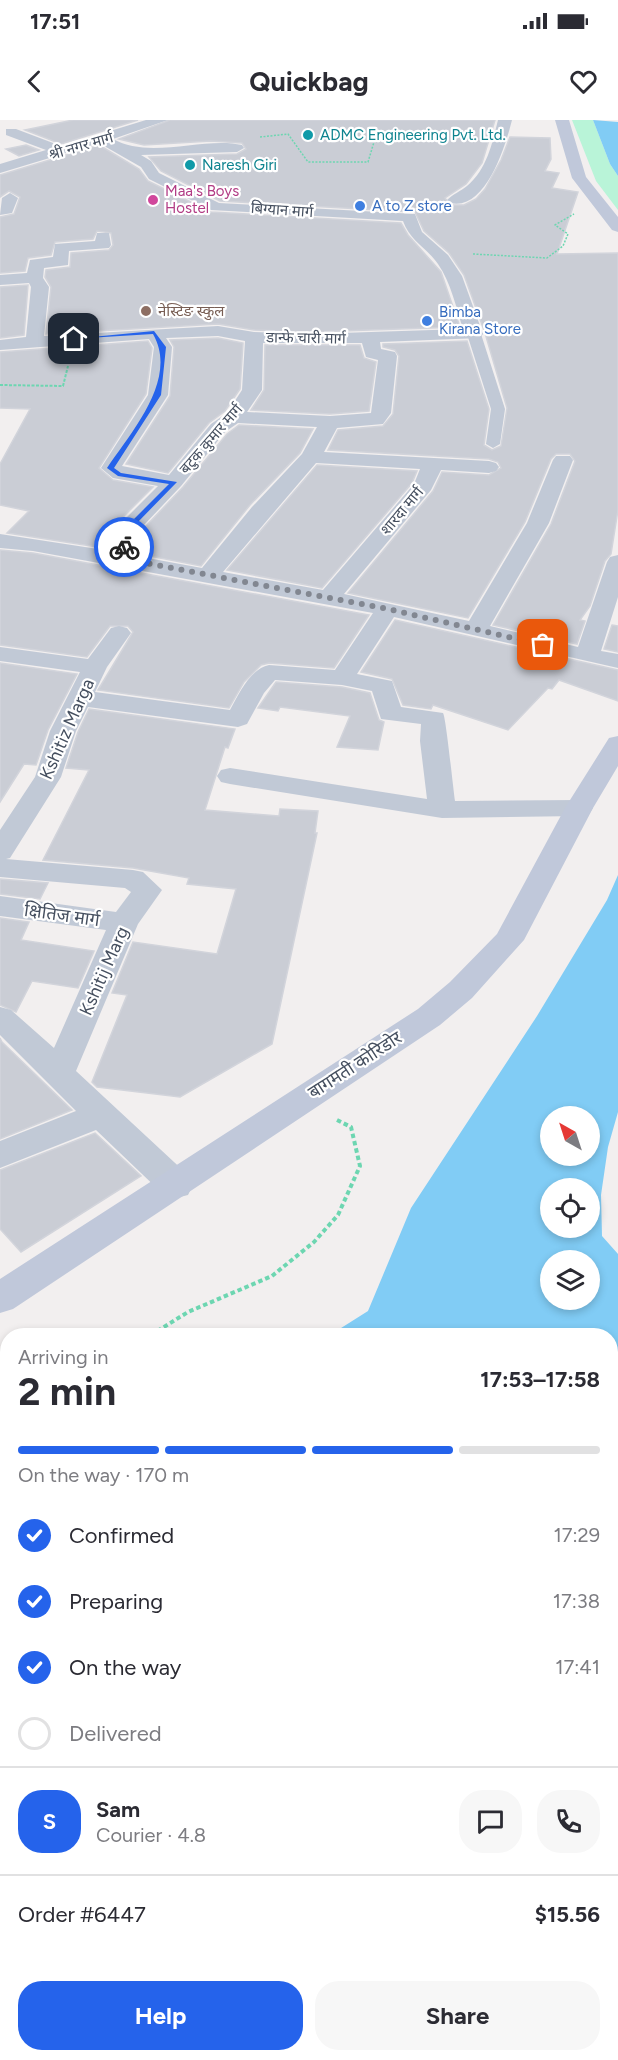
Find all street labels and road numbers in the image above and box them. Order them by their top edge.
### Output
street label: श्री नगर मार्ग [47,128,116,164]
street label: बिग्यान मार्ग [250,199,315,221]
street label: डान्फे चारी मार्ग [265,328,347,348]
street label: बटुक कुमार मार्ग [176,400,248,478]
street label: शारदा मार्ग [377,483,428,539]
street label: Kshitiz Marga [35,675,99,783]
street label: क्षितिज मार्ग [23,899,102,931]
street label: Kshitij Marg [75,923,133,1019]
street label: बागमती कोरिडोर [304,1026,407,1103]

